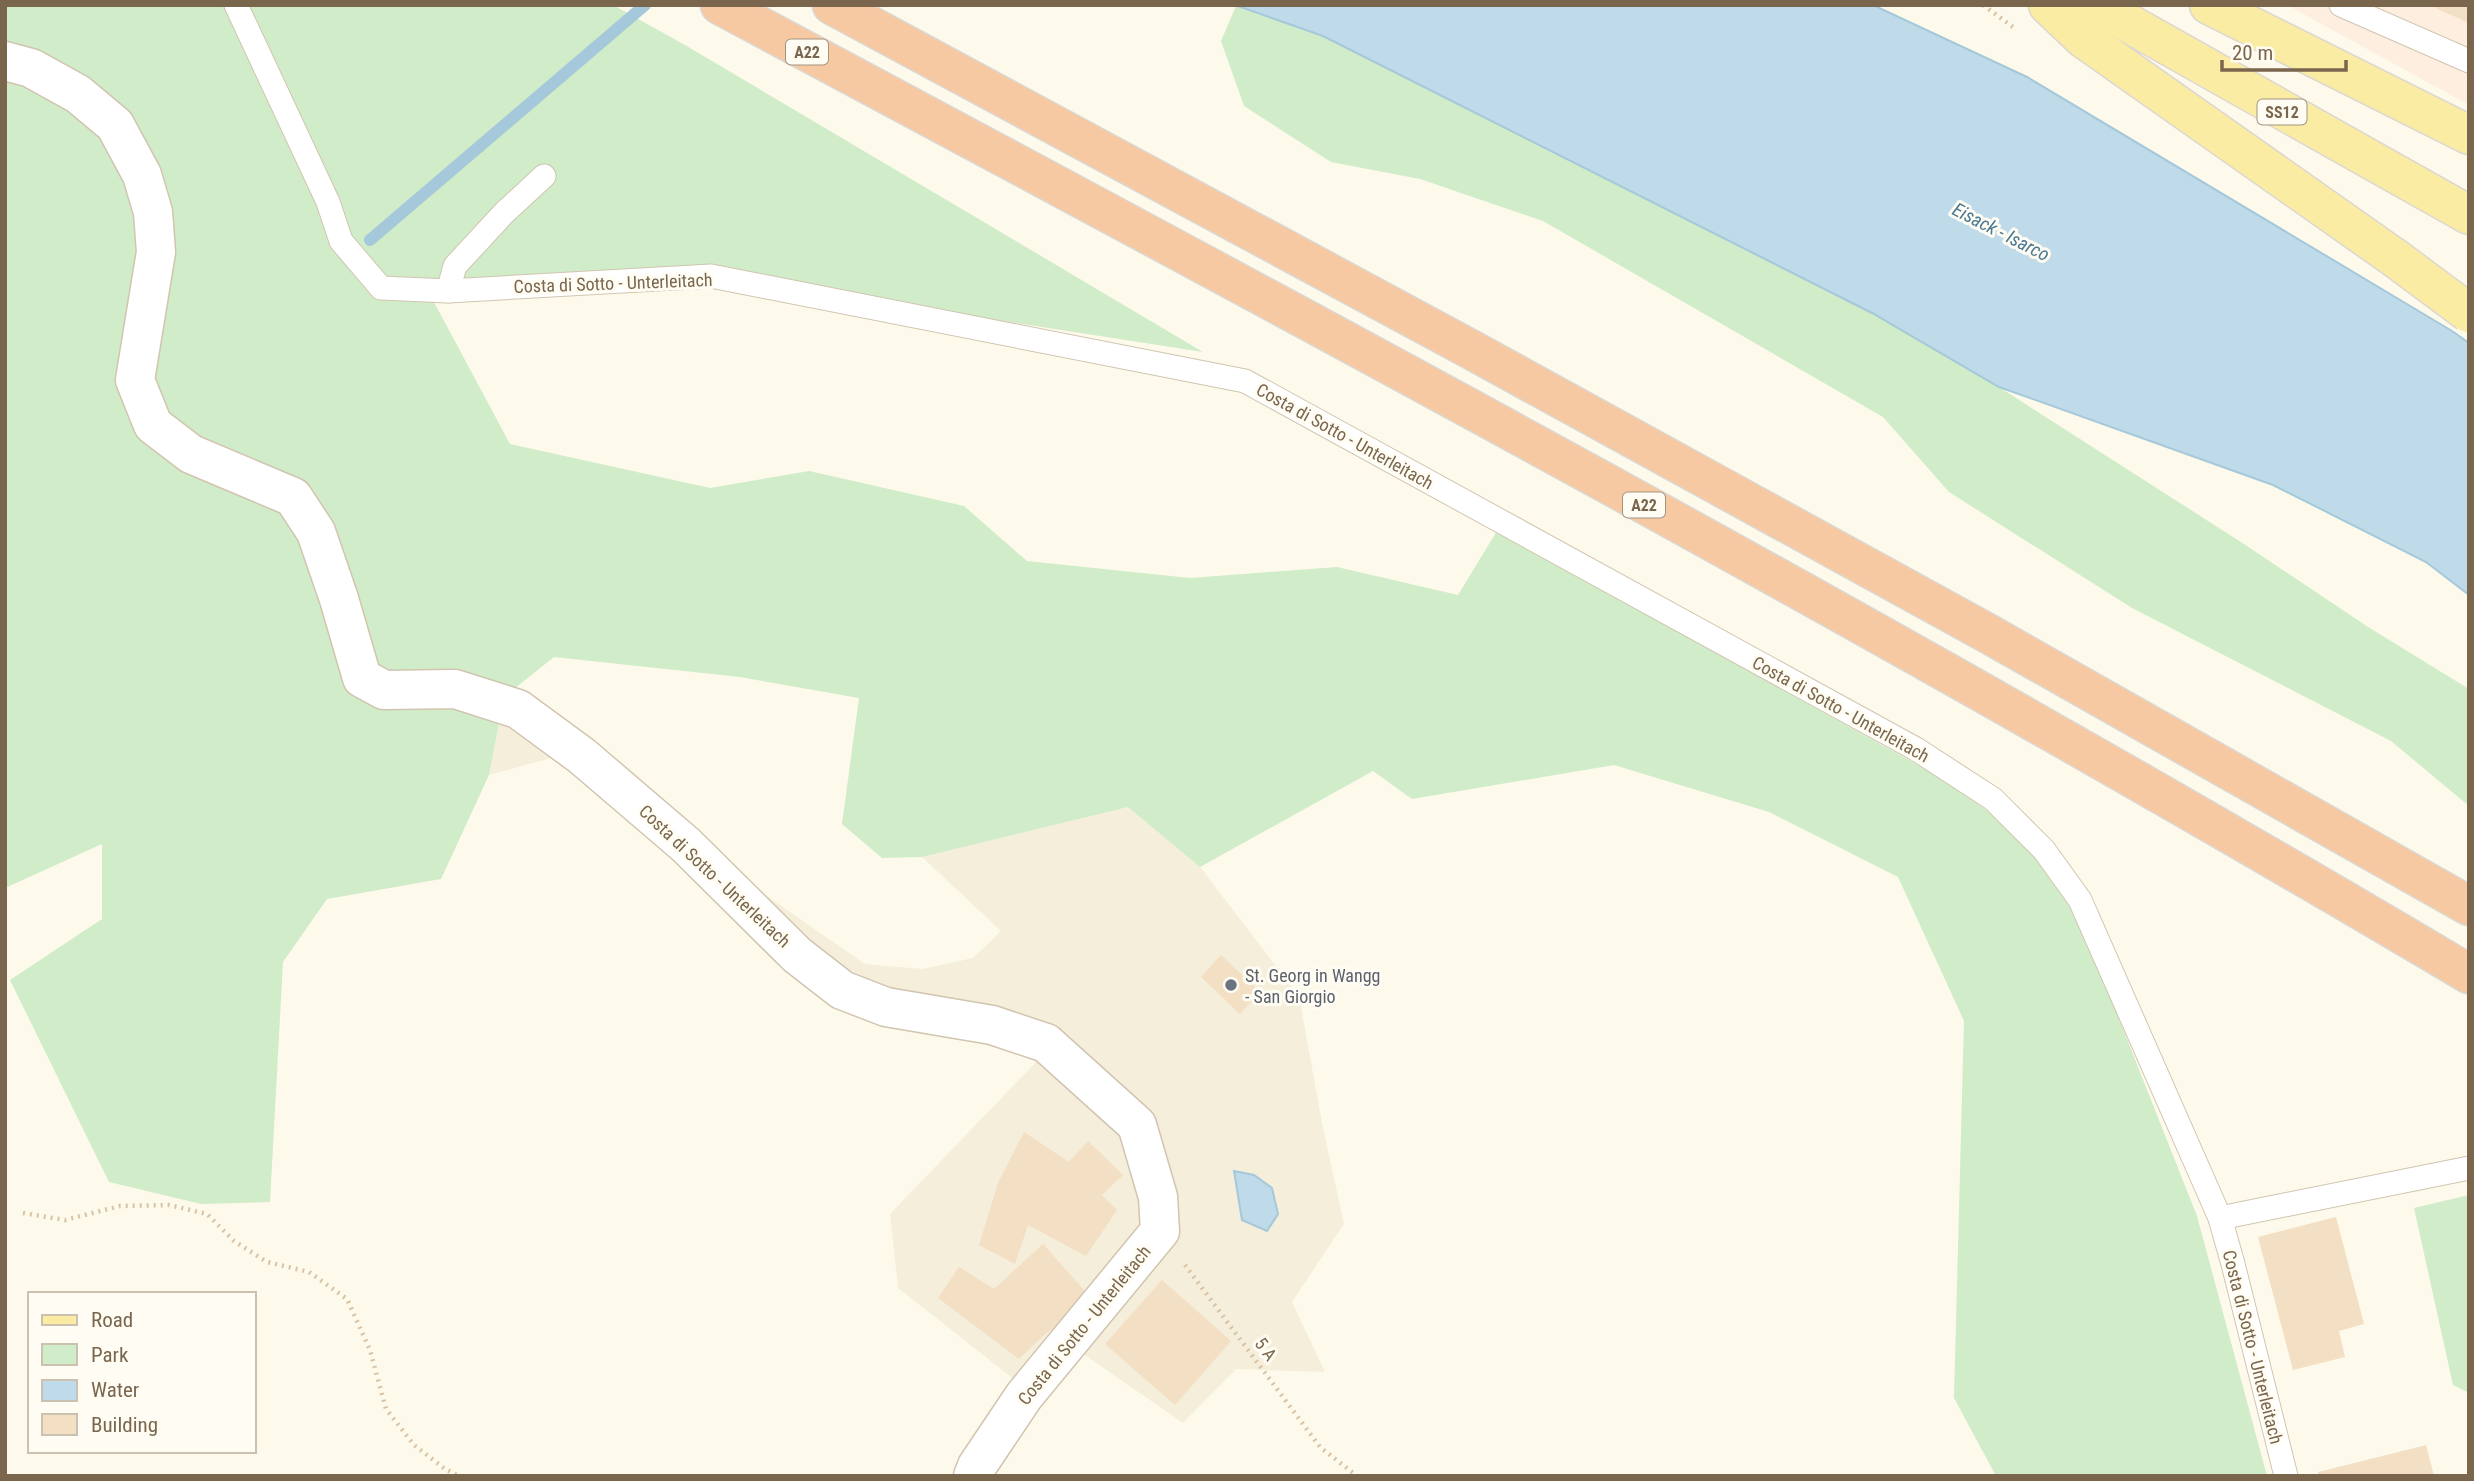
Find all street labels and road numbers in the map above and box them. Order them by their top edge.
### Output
road number: A22 [786,40,828,64]
road number: SS12 [2258,100,2306,124]
street label: Costa di Sotto - Unterleitach [513,269,713,297]
street label: Costa di Sotto - Unterleitach [1253,379,1437,493]
road number: A22 [1623,492,1665,518]
street label: Costa di Sotto - Unterleitach [1749,652,1933,766]
street label: Costa di Sotto - Unterleitach [635,800,795,952]
street label: Costa di Sotto - Unterleitach [1013,1241,1155,1409]
street label: Costa di Sotto - Unterleitach [2219,1248,2287,1446]
street label: 5 A [1251,1333,1282,1365]

